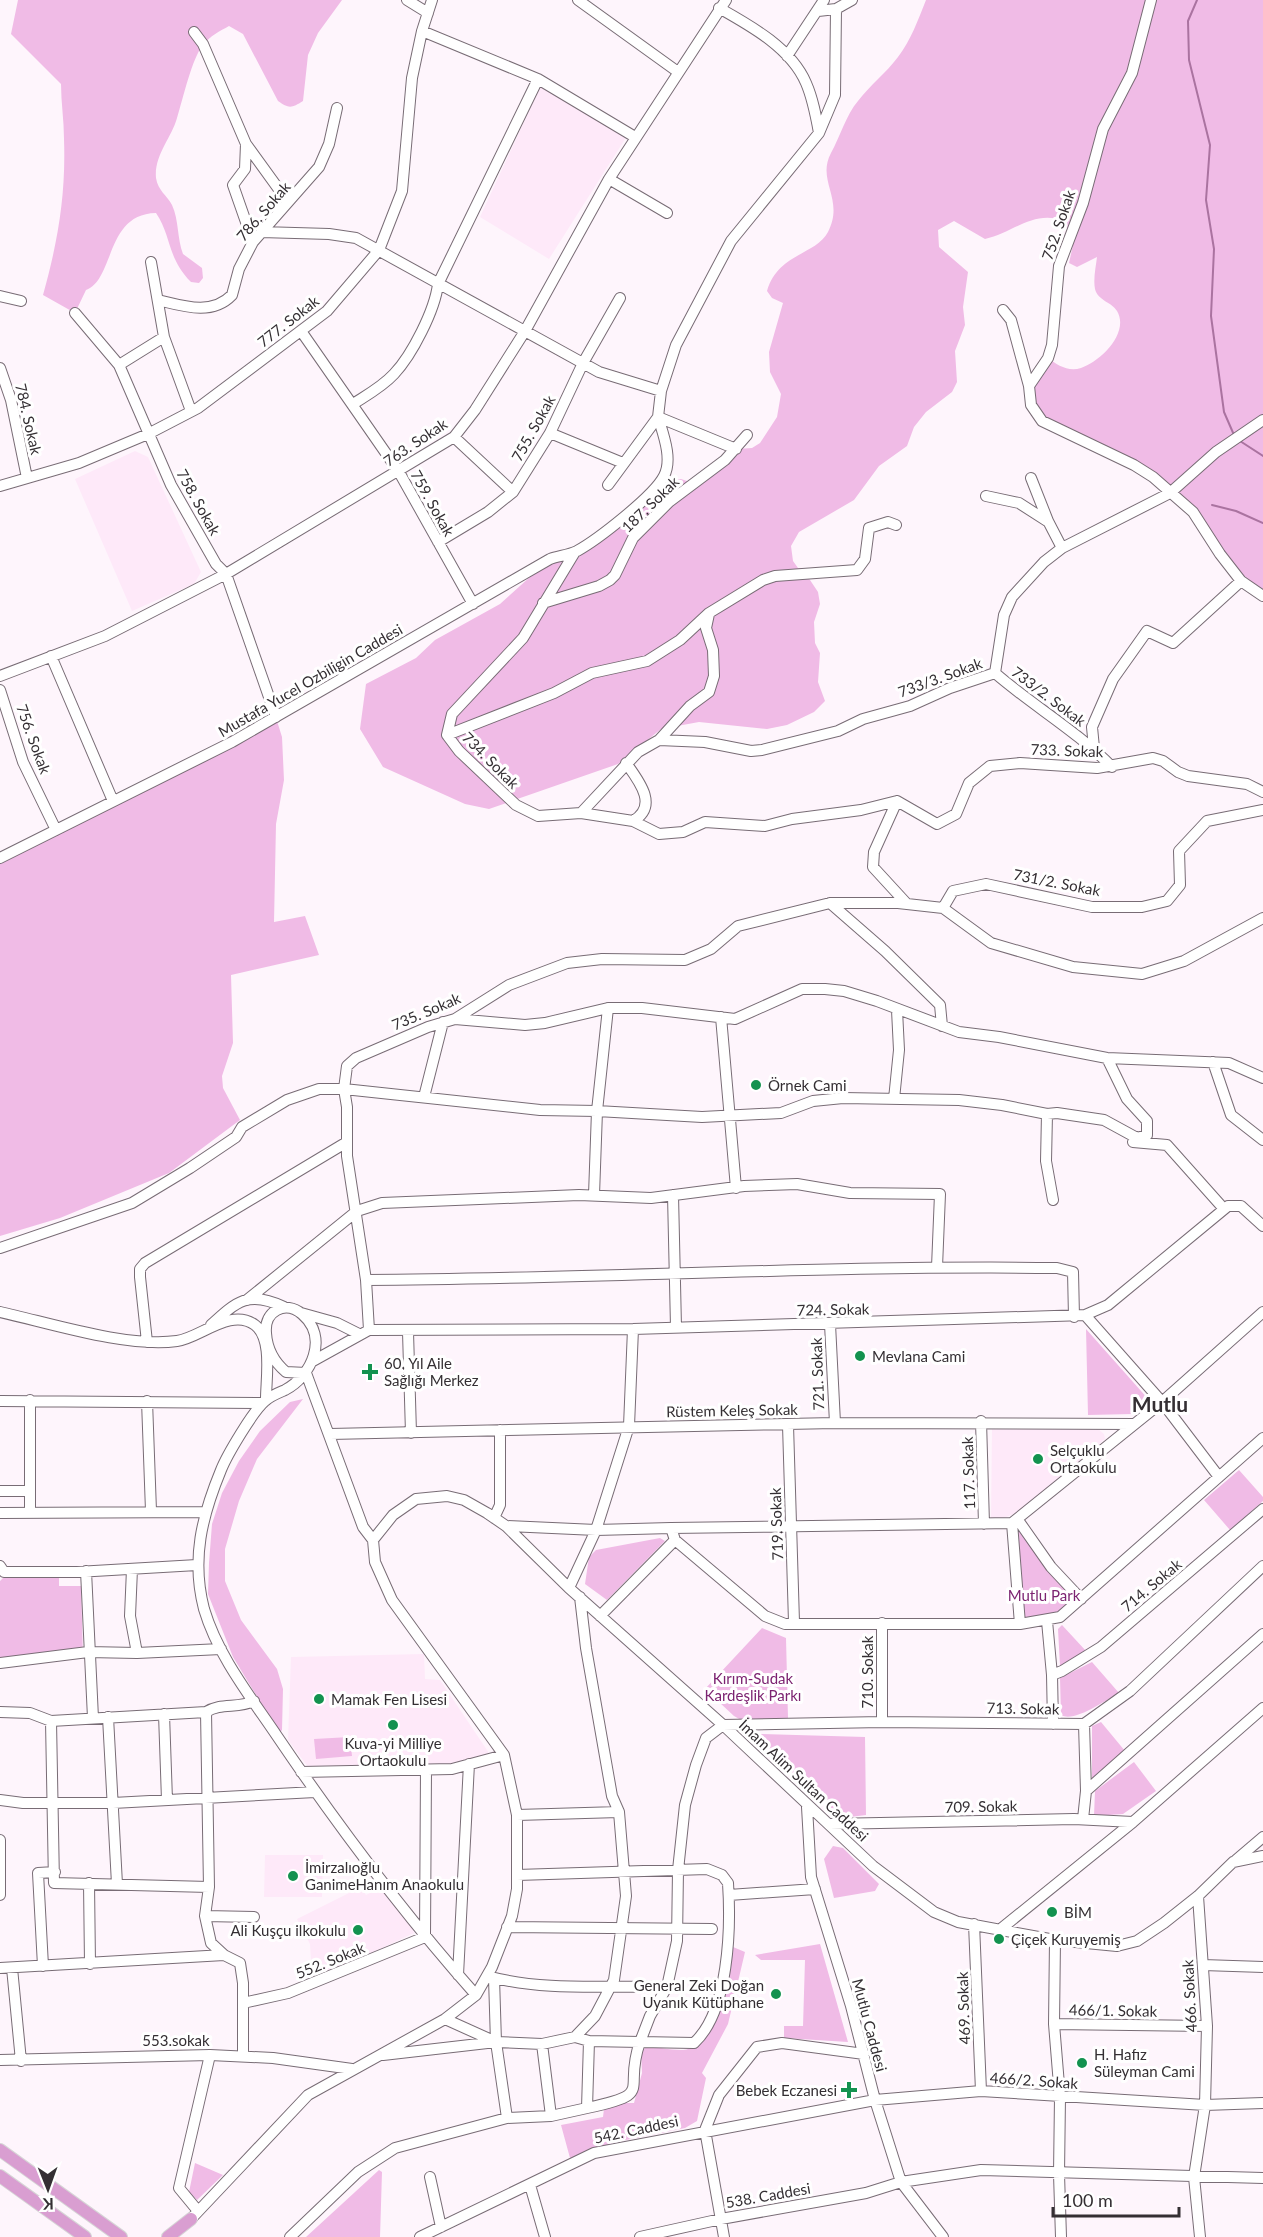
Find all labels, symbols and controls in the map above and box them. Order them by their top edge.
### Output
street label: 786. Sokak [232,177,294,244]
street label: 752. Sokak [1038,187,1078,262]
street label: 777. Sokak [254,291,323,350]
street label: 784. Sokak [12,382,46,457]
street label: 755. Sokak [507,391,559,464]
street label: 763. Sokak [380,414,451,470]
street label: 758. Sokak [173,466,225,539]
street label: 759. Sokak [407,467,459,540]
street label: 187. Sokak [618,472,683,536]
street label: Mustafa Yucel Ozbiligin Caddesi [215,620,405,740]
street label: 733/3. Sokak [895,653,985,701]
street label: 733/2. Sokak [1008,662,1090,730]
street label: 756. Sokak [13,702,55,777]
street label: 734. Sokak [459,728,523,792]
street label: 733. Sokak [1030,740,1104,760]
street label: 731/2. Sokak [1012,865,1102,899]
street label: 735. Sokak [389,988,463,1034]
place label: Örnek Cami [768,1076,846,1094]
marker: Örnek Cami [749,1078,763,1092]
street label: 724. Sokak [796,1299,870,1319]
street label: 721. Sokak [807,1337,827,1411]
place label: Mevlana Cami [872,1347,965,1365]
marker: Mevlana Cami [853,1349,867,1363]
place label: 60. Yıl Aile Sağlığı Merkez [384,1354,479,1389]
marker: 60. Yıl Aile Sağlığı Merkez [361,1363,379,1381]
district label: Mutlu [1132,1391,1188,1416]
street label: Rüstem Keleş Sokak [666,1400,798,1420]
street label: 117. Sokak [958,1436,978,1510]
place label: Selçuklu Ortaokulu [1050,1441,1117,1476]
marker: Selçuklu Ortaokulu [1031,1452,1045,1466]
street label: 719. Sokak [766,1487,786,1561]
street label: 714. Sokak [1117,1554,1185,1615]
park label: Mutlu Park [1008,1586,1081,1604]
street label: 710. Sokak [858,1635,876,1708]
park label: Kırım-Sudak Kardeşlik Parkı [705,1669,801,1704]
place label: Mamak Fen Lisesi [331,1690,447,1708]
marker: Mamak Fen Lisesi [312,1692,326,1706]
street label: 713. Sokak [986,1698,1060,1718]
street label: İmam Alim Sultan Caddesi [736,1715,872,1845]
marker: Kuva-yi Milliye Ortaokulu [386,1718,400,1732]
place label: Kuva-yi Milliye Ortaokulu [344,1734,442,1769]
street label: 709. Sokak [944,1796,1018,1816]
place label: İmirzalıoğlu GanimeHanım Anaokulu [305,1858,464,1893]
marker: İmirzalıoğlu GanimeHanım Anaokulu [286,1869,300,1883]
place label: BİM [1064,1903,1092,1921]
marker: BİM [1045,1905,1059,1919]
place label: Ali Kuşçu ilkokulu [230,1921,346,1939]
marker: Ali Kuşçu ilkokulu [351,1923,365,1937]
place label: Çiçek Kuruyemiş [1011,1930,1121,1948]
marker: Çiçek Kuruyemiş [992,1932,1006,1946]
street label: 552. Sokak [293,1938,367,1982]
street label: 466. Sokak [1178,1959,1200,2033]
street label: 469. Sokak [953,1971,973,2045]
place label: General Zeki Doğan Uyanık Kütüphane [634,1976,764,2011]
street label: Mutlu Caddesi [849,1977,891,2073]
marker: General Zeki Doğan Uyanık Kütüphane [769,1987,783,2001]
street label: 466/1. Sokak [1069,2000,1158,2020]
street label: 553.sokak [142,2031,210,2049]
place label: H. Hafız Süleyman Cami [1094,2045,1195,2080]
marker: H. Hafız Süleyman Cami [1075,2056,1089,2070]
street label: 466/2. Sokak [989,2068,1079,2092]
place label: Bebek Eczanesi [736,2081,837,2099]
marker: Bebek Eczanesi [842,2083,856,2097]
street label: 542. Caddesi [592,2111,680,2147]
north arrow [18,2159,78,2219]
street label: 538. Caddesi [724,2179,812,2211]
scale bar [1053,2180,1179,2218]
text: 100 m [1062,2189,1113,2211]
text: K [42,2195,54,2214]

